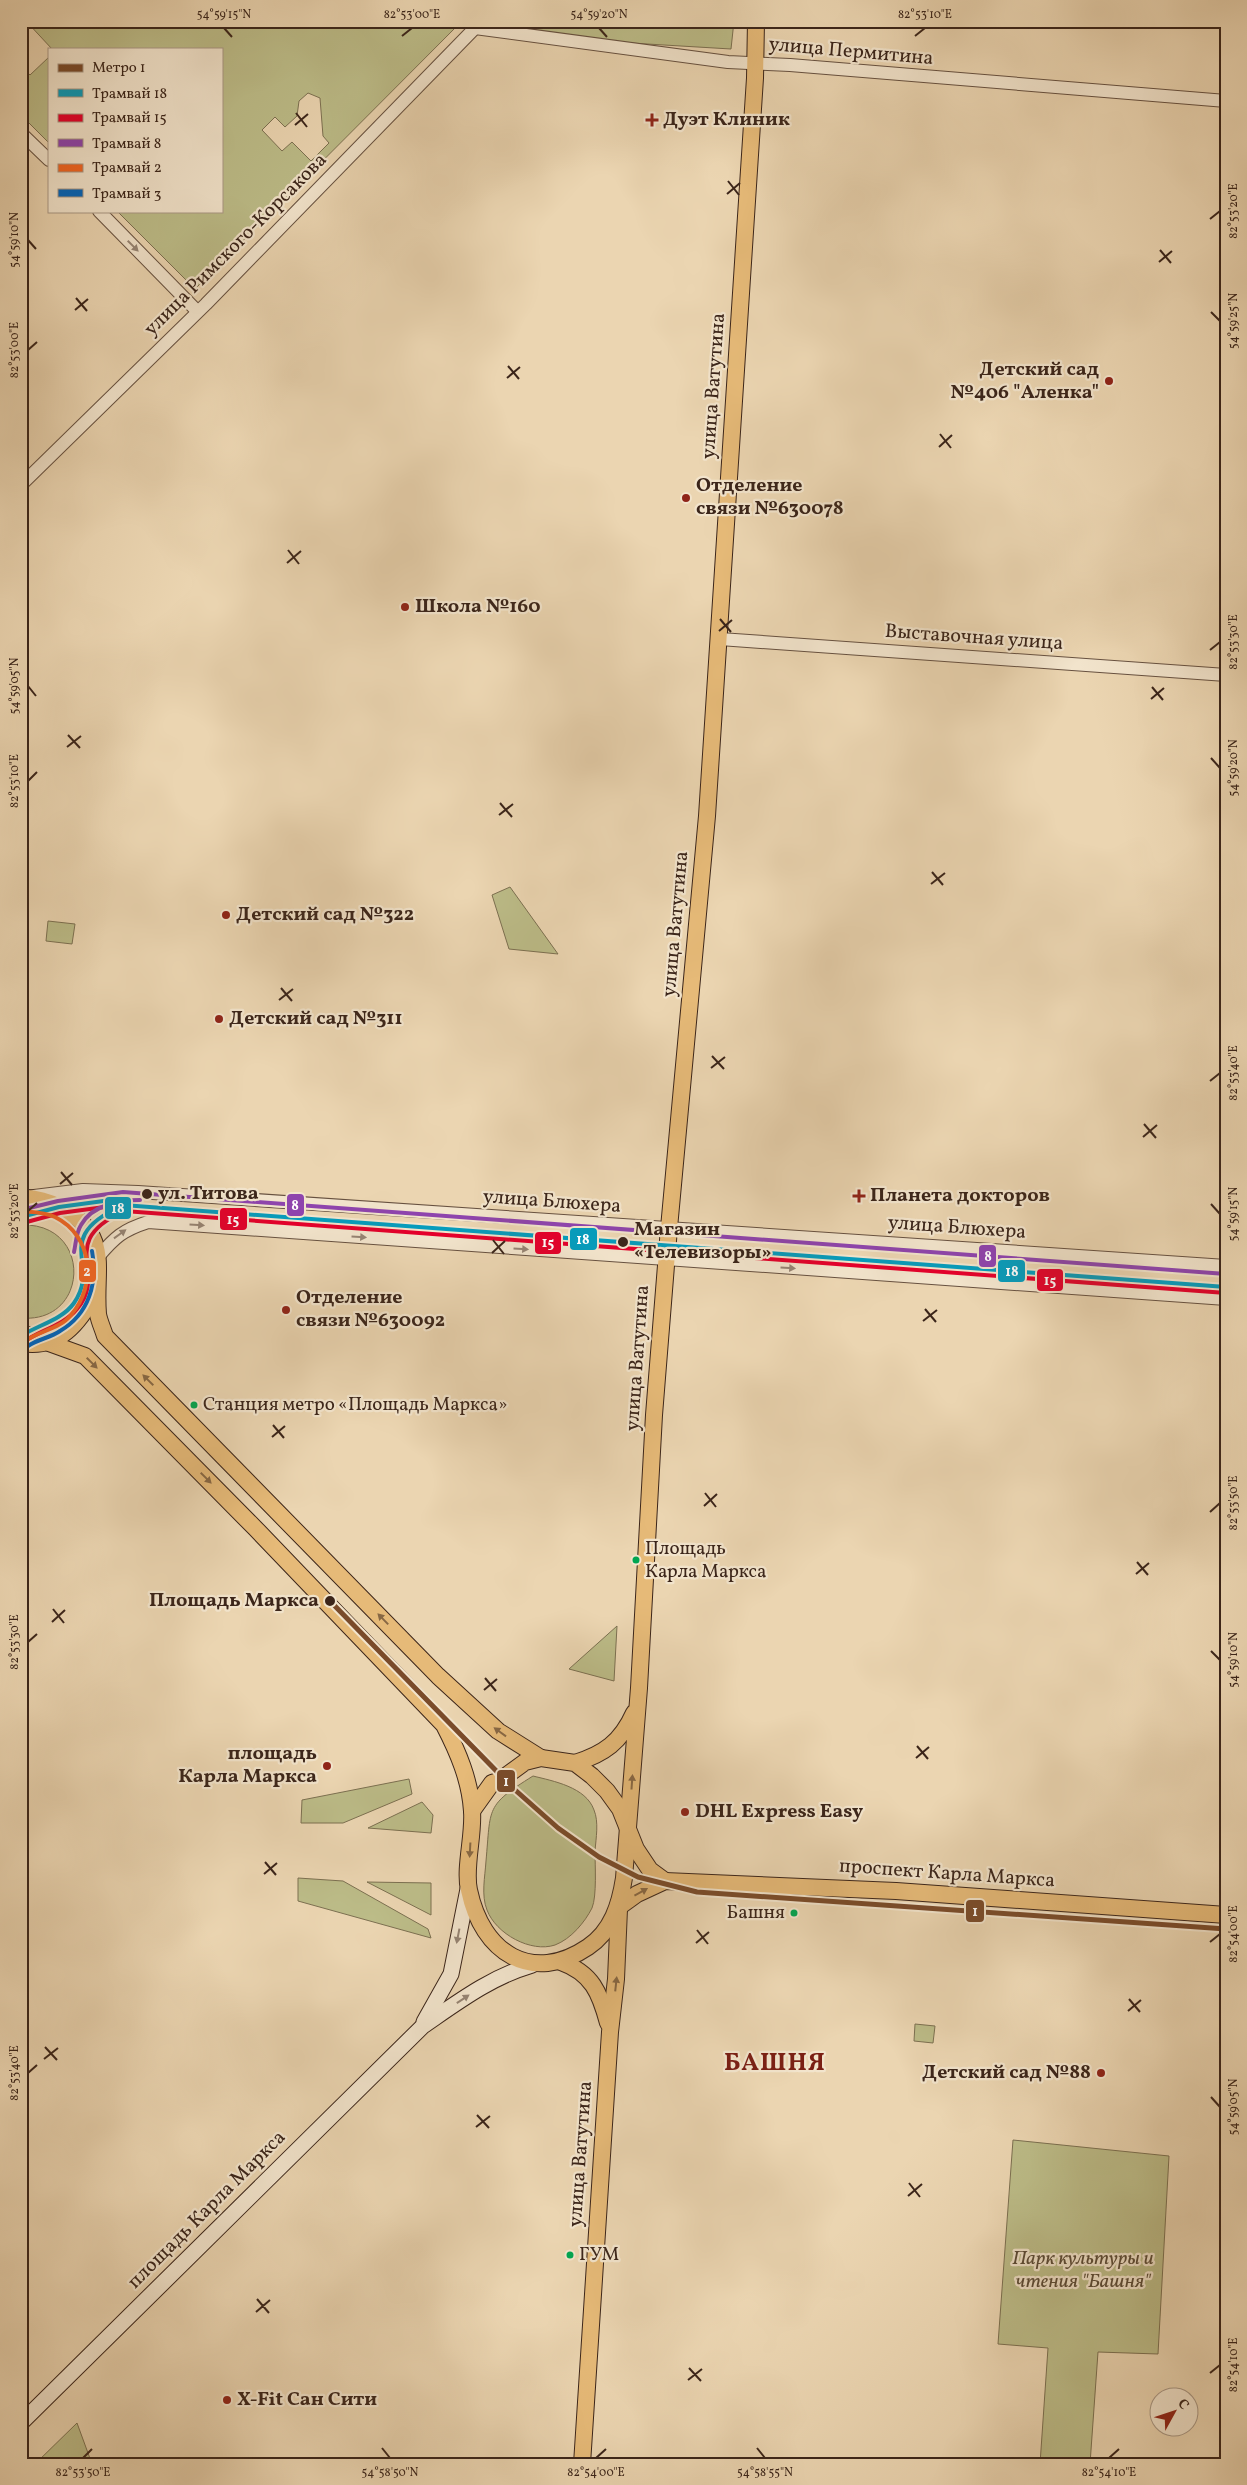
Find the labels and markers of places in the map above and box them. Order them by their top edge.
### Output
place label: Дуэт Клиник [663,106,790,134]
marker: Дуэт Клиник [645,113,659,127]
place label: Детский сад №406 "Аленка" [951,356,1099,407]
marker: Детский сад №406 "Аленка" [1103,375,1115,387]
place label: Отделение связи №630078 [696,472,844,523]
marker: Отделение связи №630078 [680,492,692,504]
place label: Школа №160 [415,593,541,621]
marker: Школа №160 [399,601,411,613]
place label: Детский сад №322 [236,901,414,929]
marker: Детский сад №322 [220,909,232,921]
place label: Детский сад №311 [229,1005,402,1033]
marker: Детский сад №311 [213,1013,225,1025]
place label: ул. Титова [158,1180,259,1208]
place label: Планета докторов [870,1182,1050,1210]
marker: ул. Титова [140,1187,154,1201]
marker: Планета докторов [852,1189,866,1203]
place label: Магазин «Телевизоры» [634,1216,772,1267]
marker: Магазин «Телевизоры» [616,1235,630,1249]
place label: Отделение связи №630092 [296,1284,445,1335]
marker: Отделение связи №630092 [280,1304,292,1316]
place label: Станция метро «Площадь Маркса» [203,1392,508,1418]
marker: Станция метро «Площадь Маркса» [189,1400,199,1410]
place label: Площадь Карла Маркса [645,1536,767,1585]
marker: Площадь Карла Маркса [631,1555,641,1565]
place label: Площадь Маркса [149,1587,319,1615]
marker: Площадь Маркса [323,1594,337,1608]
place label: площадь Карла Маркса [178,1740,317,1791]
marker: площадь Карла Маркса [321,1760,333,1772]
place label: DHL Express Easy [695,1798,863,1826]
marker: DHL Express Easy [679,1806,691,1818]
place label: Башня [727,1900,785,1926]
marker: Башня [789,1908,799,1918]
place label: Детский сад №88 [922,2059,1091,2087]
marker: Детский сад №88 [1095,2067,1107,2079]
place label: ГУМ [579,2242,620,2268]
marker: ГУМ [565,2250,575,2260]
place label: X-Fit Сан Сити [237,2386,377,2414]
marker: X-Fit Сан Сити [221,2394,233,2406]

